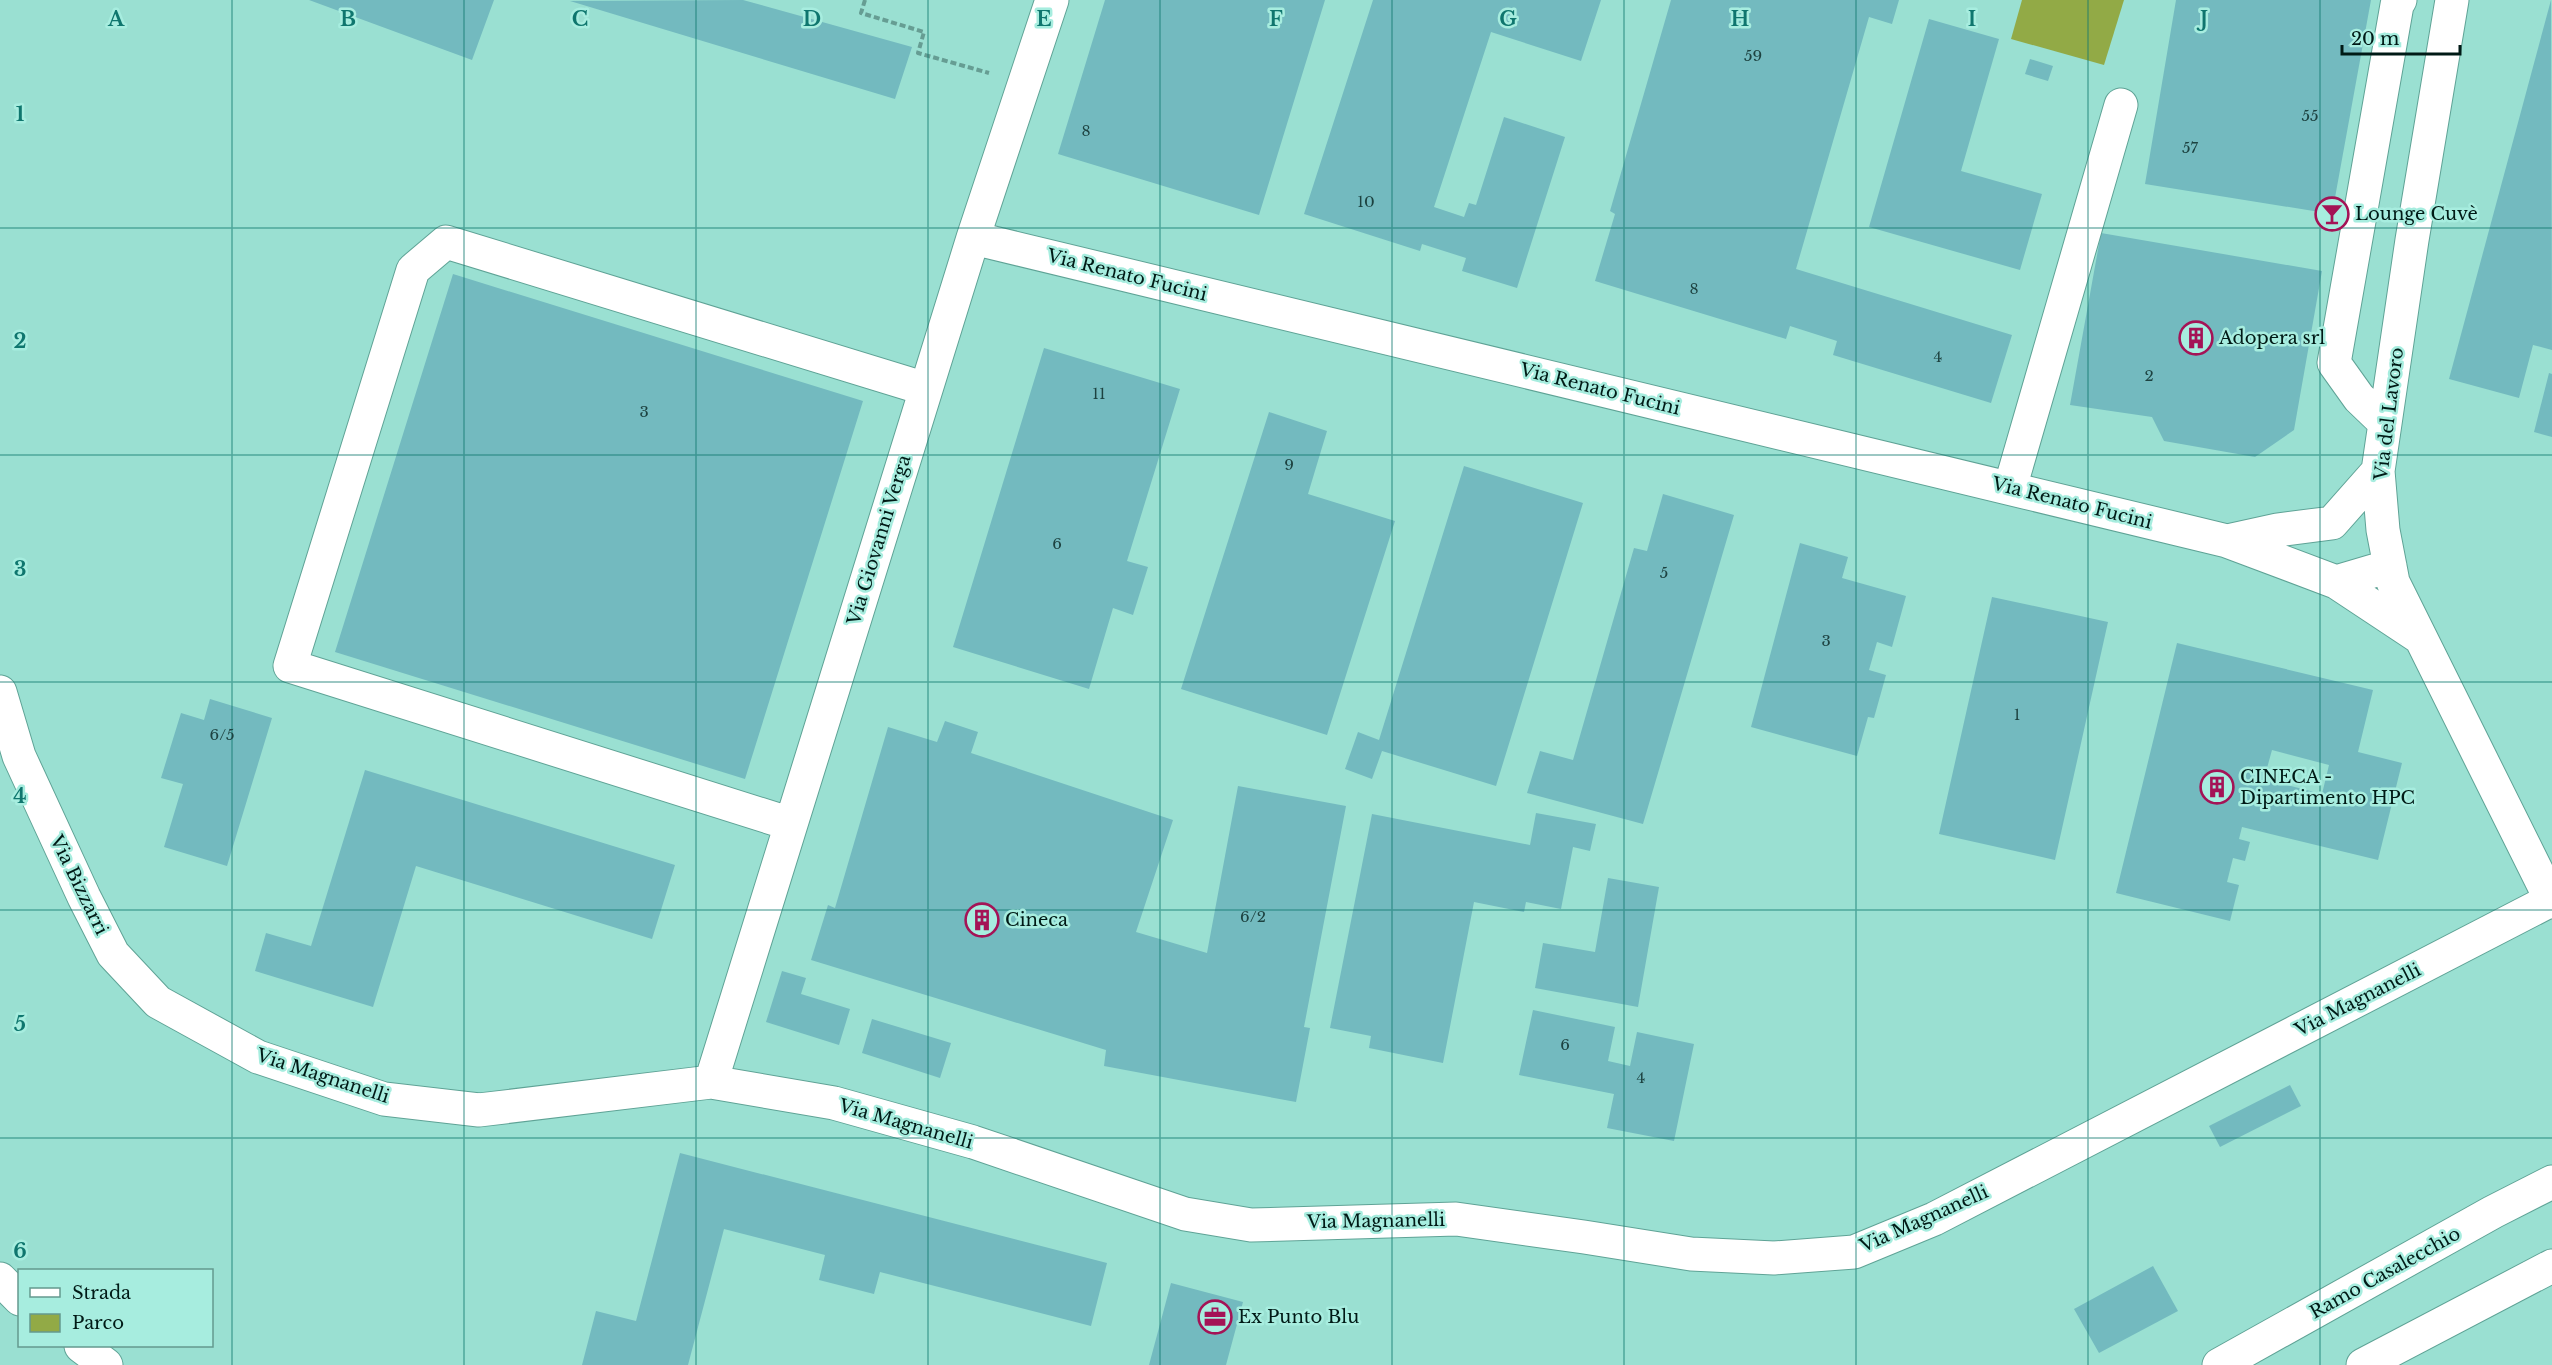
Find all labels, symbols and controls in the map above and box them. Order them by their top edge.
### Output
text: A [107,7,125,31]
text: B [340,7,356,31]
text: C [572,7,588,31]
text: D [803,7,821,31]
text: E [1036,7,1052,31]
text: F [1269,7,1283,31]
text: G [1499,7,1517,31]
text: H [1731,7,1750,31]
text: I [1968,7,1976,31]
text: J [2196,7,2208,31]
scale bar [2342,18,2460,56]
text: 20 m [2351,28,2399,50]
house number: 59 [1744,46,1762,65]
text: 1 [16,102,25,126]
house number: 55 [2301,106,2319,125]
house number: 8 [1081,121,1091,140]
house number: 57 [2182,138,2198,157]
house number: 10 [1357,192,1375,211]
bar icon: Lounge Cuvè [2314,196,2350,232]
place label: Lounge Cuvè [2355,203,2478,225]
street label: Via Renato Fucini [1044,244,1209,306]
house number: 8 [1689,279,1699,298]
building icon: Adopera srl [2178,320,2214,356]
place label: Adopera srl [2218,327,2325,349]
text: 2 [13,329,27,353]
street label: Via del Lavoro [2370,346,2408,483]
house number: 4 [1934,347,1942,366]
street label: Via Renato Fucini [1517,358,1682,420]
house number: 2 [2144,366,2154,385]
house number: 11 [1092,384,1106,403]
house number: 3 [639,402,649,421]
street label: Via Giovanni Verga [842,452,915,629]
house number: 9 [1284,455,1294,474]
street label: Via Renato Fucini [1989,472,2154,534]
house number: 6 [1052,534,1062,553]
text: 3 [14,557,26,581]
house number: 5 [1660,563,1668,582]
house number: 3 [1821,631,1831,650]
house number: 1 [2014,705,2020,724]
house number: 6/5 [210,725,234,744]
place label: CINECA - Dipartimento HPC [2240,766,2415,809]
building icon: CINECA - Dipartimento HPC [2199,769,2235,805]
text: 4 [13,784,27,808]
street label: Via Bizzarri [45,831,113,938]
building icon: Cineca [964,902,1000,938]
house number: 6/2 [1240,907,1266,926]
place label: Cineca [1005,909,1068,931]
street label: Via Magnanelli [2290,959,2425,1042]
text: 5 [14,1012,26,1036]
house number: 6 [1560,1035,1570,1054]
street label: Via Magnanelli [253,1044,392,1108]
house number: 4 [1637,1068,1645,1087]
street label: Via Magnanelli [836,1094,976,1154]
street label: Via Magnanelli [1855,1181,1992,1258]
street label: Via Magnanelli [1306,1209,1445,1233]
street label: Ramo Casalecchio [2306,1222,2464,1324]
text: 6 [13,1239,27,1263]
legend [18,1269,213,1347]
text: Strada [72,1282,131,1304]
office icon: Ex Punto Blu [1197,1299,1233,1335]
place label: Ex Punto Blu [1238,1306,1359,1328]
text: Parco [72,1312,124,1334]

